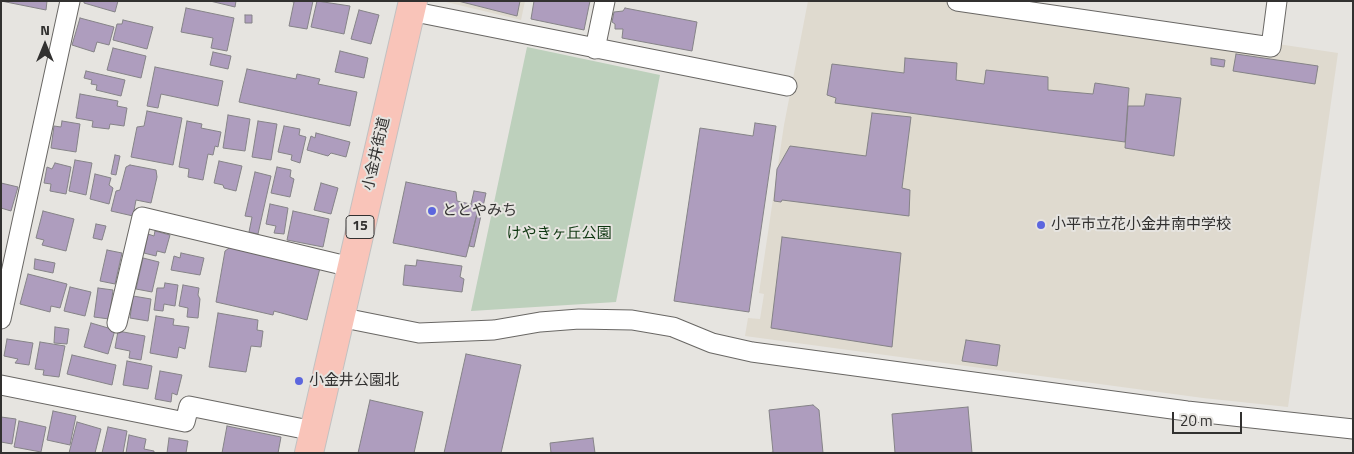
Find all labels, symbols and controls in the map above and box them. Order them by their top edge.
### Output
text: N [40,19,50,40]
north arrow [20,20,70,70]
street label: 小金井街道 [360,115,394,193]
place label: ととやみち [442,202,517,220]
marker: ととやみち [426,205,438,217]
road number: 15 [346,216,374,238]
place label: 小平市立花小金井南中学校 [1051,216,1231,234]
marker: 小平市立花小金井南中学校 [1035,219,1047,231]
park label: けやきヶ丘公園 [507,225,611,243]
place label: 小金井公園北 [309,372,399,390]
marker: 小金井公園北 [293,375,305,387]
scale bar [1174,402,1244,434]
text: 20 m [1180,409,1213,432]

